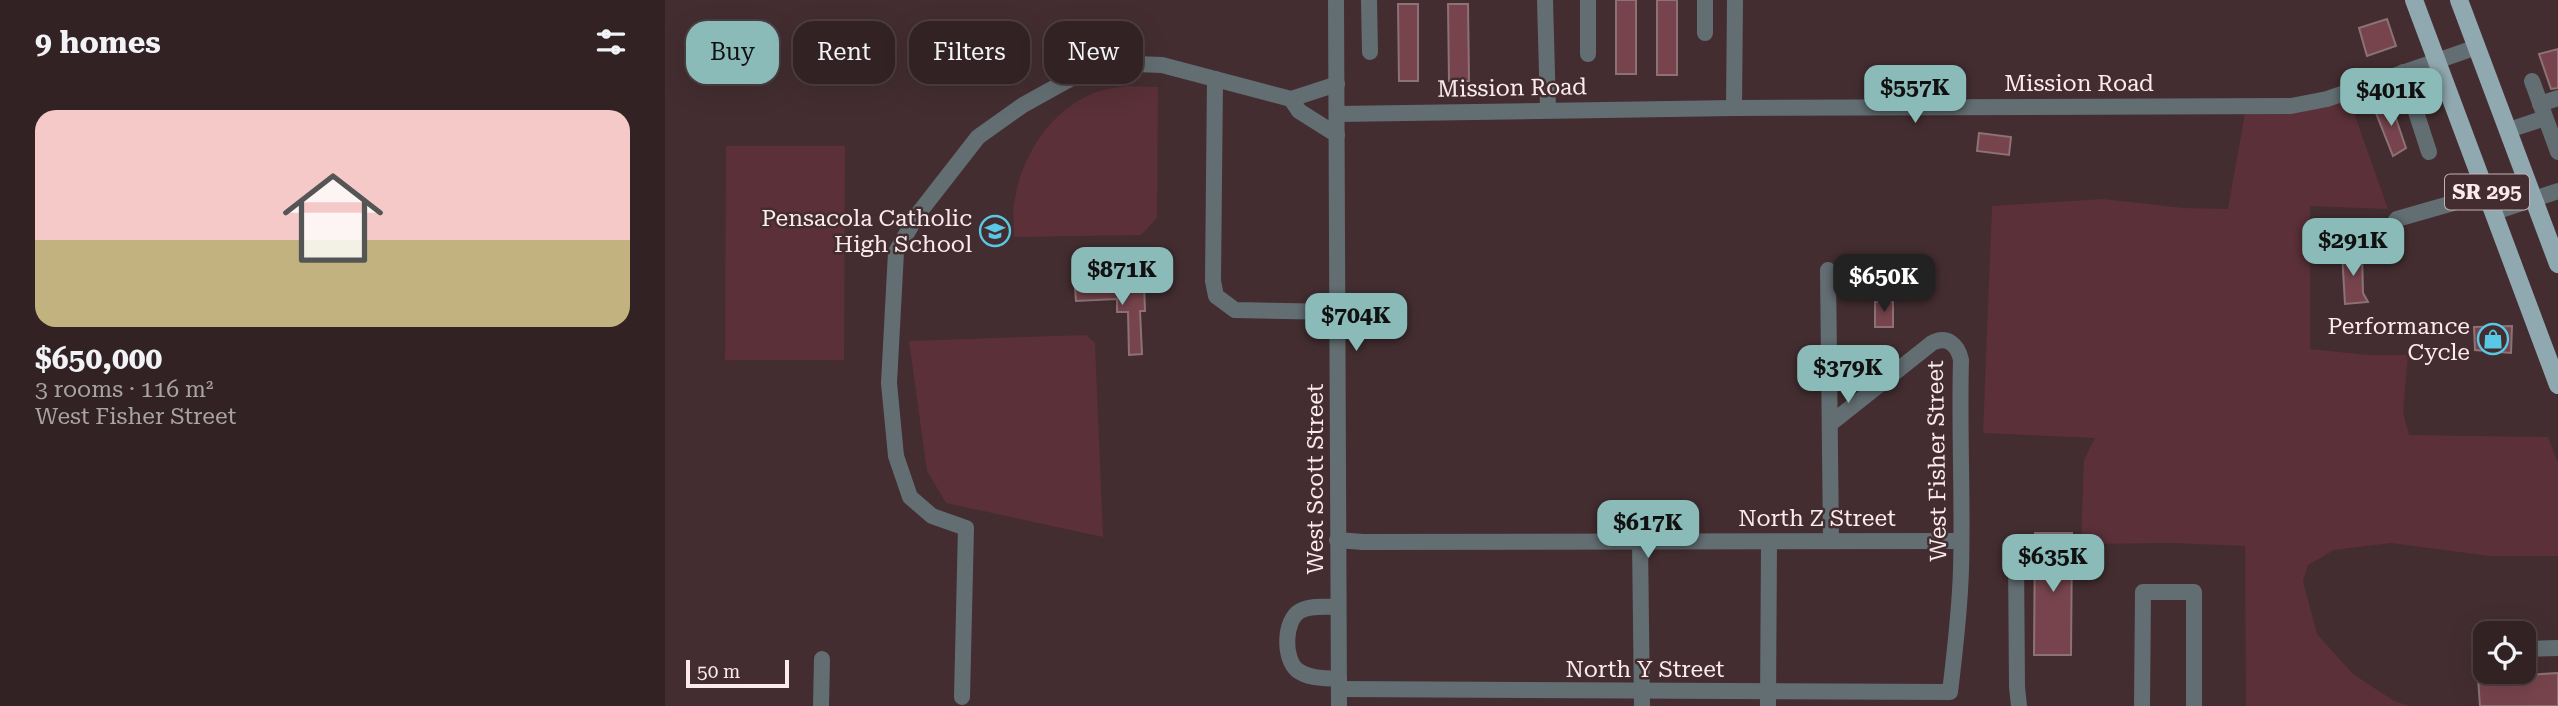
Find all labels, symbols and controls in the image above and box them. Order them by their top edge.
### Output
chip: Buy [686,21,779,84]
chip: Rent [793,21,895,84]
chip: Filters [909,21,1030,84]
chip: New [1044,21,1143,84]
icon: filters [592,23,630,61]
text: 9 homes [35,25,161,60]
pin: $557K [1866,66,1964,125]
pin: $401K [2342,68,2440,128]
street label: Mission Road [2004,70,2154,97]
street label: Mission Road [1437,73,1587,103]
text: $557K [1880,74,1950,101]
text: $401K [2356,77,2426,104]
icon: home [270,155,396,281]
road number: SR 295 [2445,174,2529,210]
place label: Pensacola Catholic High School [761,205,972,258]
school or university icon: Pensacola Catholic High School [978,214,1012,248]
pin: $291K [2304,218,2402,278]
text: $291K [2318,227,2388,254]
pin: $871K [1073,247,1171,307]
pin: $650K [1835,254,1933,314]
text: $871K [1087,256,1157,283]
text: $650K [1849,263,1919,290]
pin: $704K [1307,294,1405,353]
text: $704K [1321,302,1391,329]
place label: Performance Cycle [2327,313,2470,366]
shop icon: Performance Cycle [2476,322,2510,356]
text: $650,000 [35,341,162,376]
pin: $379K [1799,346,1897,405]
text: $379K [1813,354,1883,381]
street label: West Fisher Street [1922,360,1952,562]
text: 3 rooms · 116 m² [35,376,213,403]
street label: West Scott Street [1302,383,1329,575]
text: West Fisher Street [35,403,236,430]
pin: $617K [1599,500,1697,560]
street label: North Z Street [1738,505,1896,532]
text: $617K [1613,509,1683,536]
pin: $635K [2004,534,2102,594]
text: $635K [2018,543,2088,570]
map controls [2473,621,2536,684]
button: locate [2473,621,2536,684]
street label: North Y Street [1566,656,1725,683]
scale bar [686,657,789,689]
text: 50 m [697,660,740,683]

